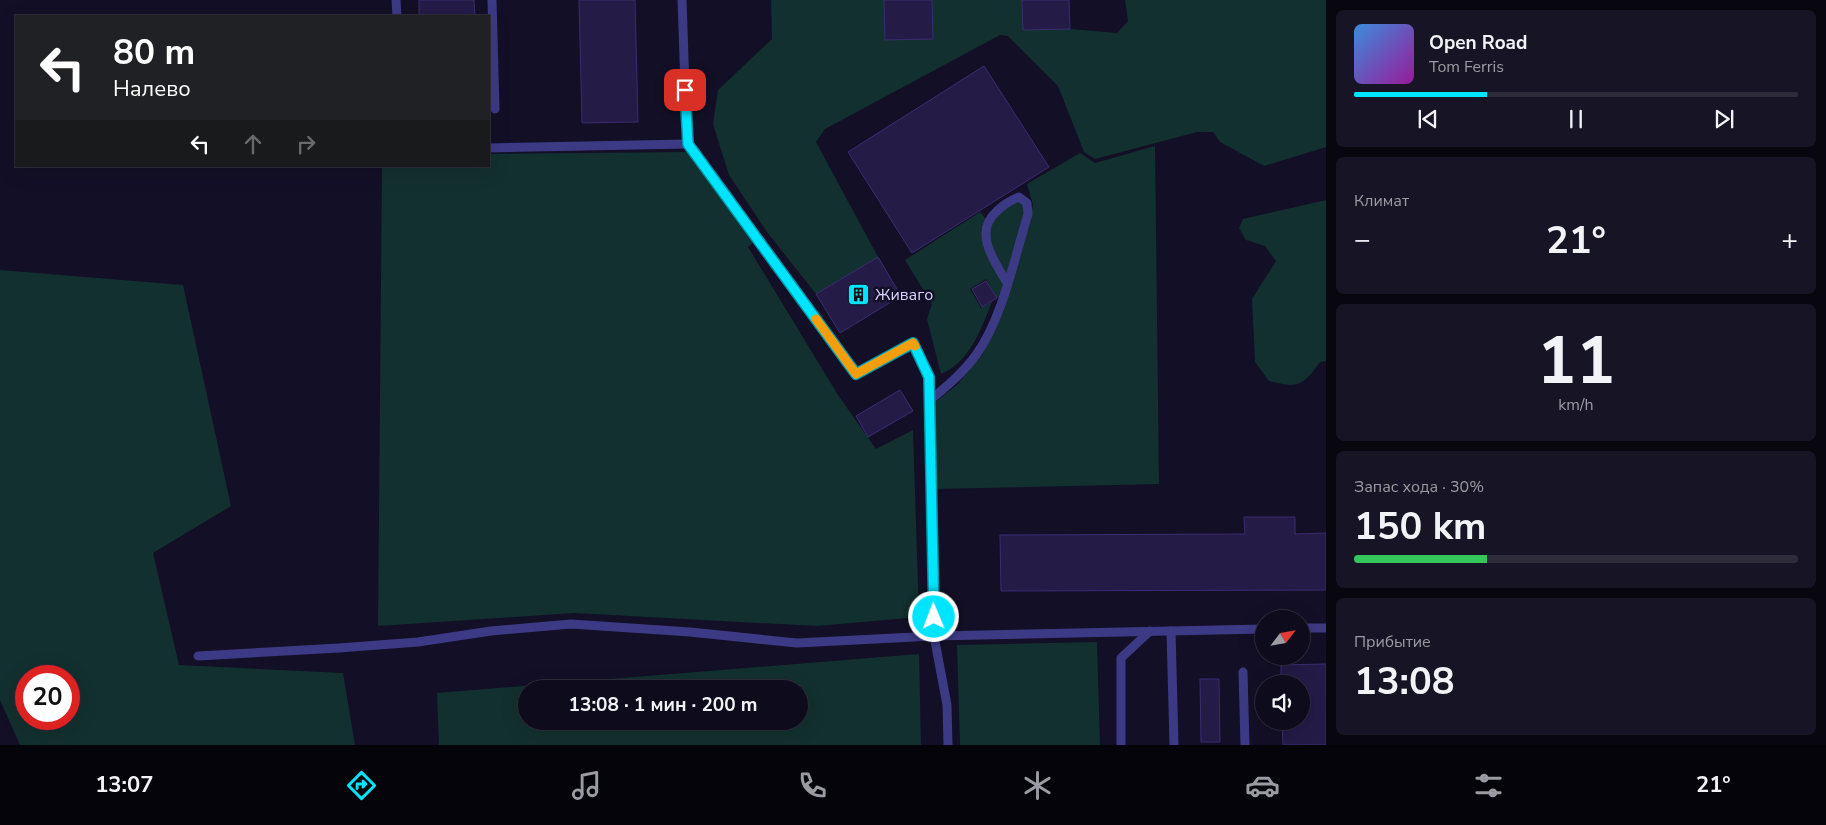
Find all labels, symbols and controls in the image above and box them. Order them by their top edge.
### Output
text: 80 m [113,29,195,76]
text: Open Road [1429,30,1527,56]
icon: left [30,35,95,100]
text: Tom Ferris [1429,56,1504,78]
pin [664,69,706,111]
text: Налево [113,74,191,104]
icon: arrive [671,76,699,104]
icon: previous [1414,105,1442,133]
icon: pause [1562,105,1590,133]
icon: next [1710,105,1738,133]
icon: left [186,130,214,158]
icon: ahead [239,130,267,158]
icon: right [292,130,320,158]
text: Климат [1354,190,1409,212]
text: 21° [1546,215,1606,266]
text: − [1354,221,1371,259]
text: + [1781,221,1798,259]
building icon: Живаго [847,283,871,307]
place label: Живаго [875,284,933,306]
text: 11 [1537,317,1615,406]
text: km/h [1558,394,1594,416]
text: Запас хода · 30% [1354,476,1484,498]
text: 150 km [1354,501,1486,552]
position arrow [907,590,959,642]
north arrow [1255,610,1310,665]
map controls [1255,610,1310,730]
text: Прибытие [1354,631,1431,653]
text: 13:08 [1354,656,1455,707]
speed limit sign: 20 [15,665,80,730]
button: sound [1255,675,1310,730]
text: 13:08 · 1 мин · 200 m [569,692,757,718]
icon: directions [344,768,379,803]
icon: music [569,768,604,803]
icon: phone [795,768,830,803]
icon: climate [1020,768,1055,803]
icon: car [1245,768,1280,803]
icon: filters [1471,768,1506,803]
text: 13:07 [95,770,153,800]
text: 21° [1696,770,1731,800]

